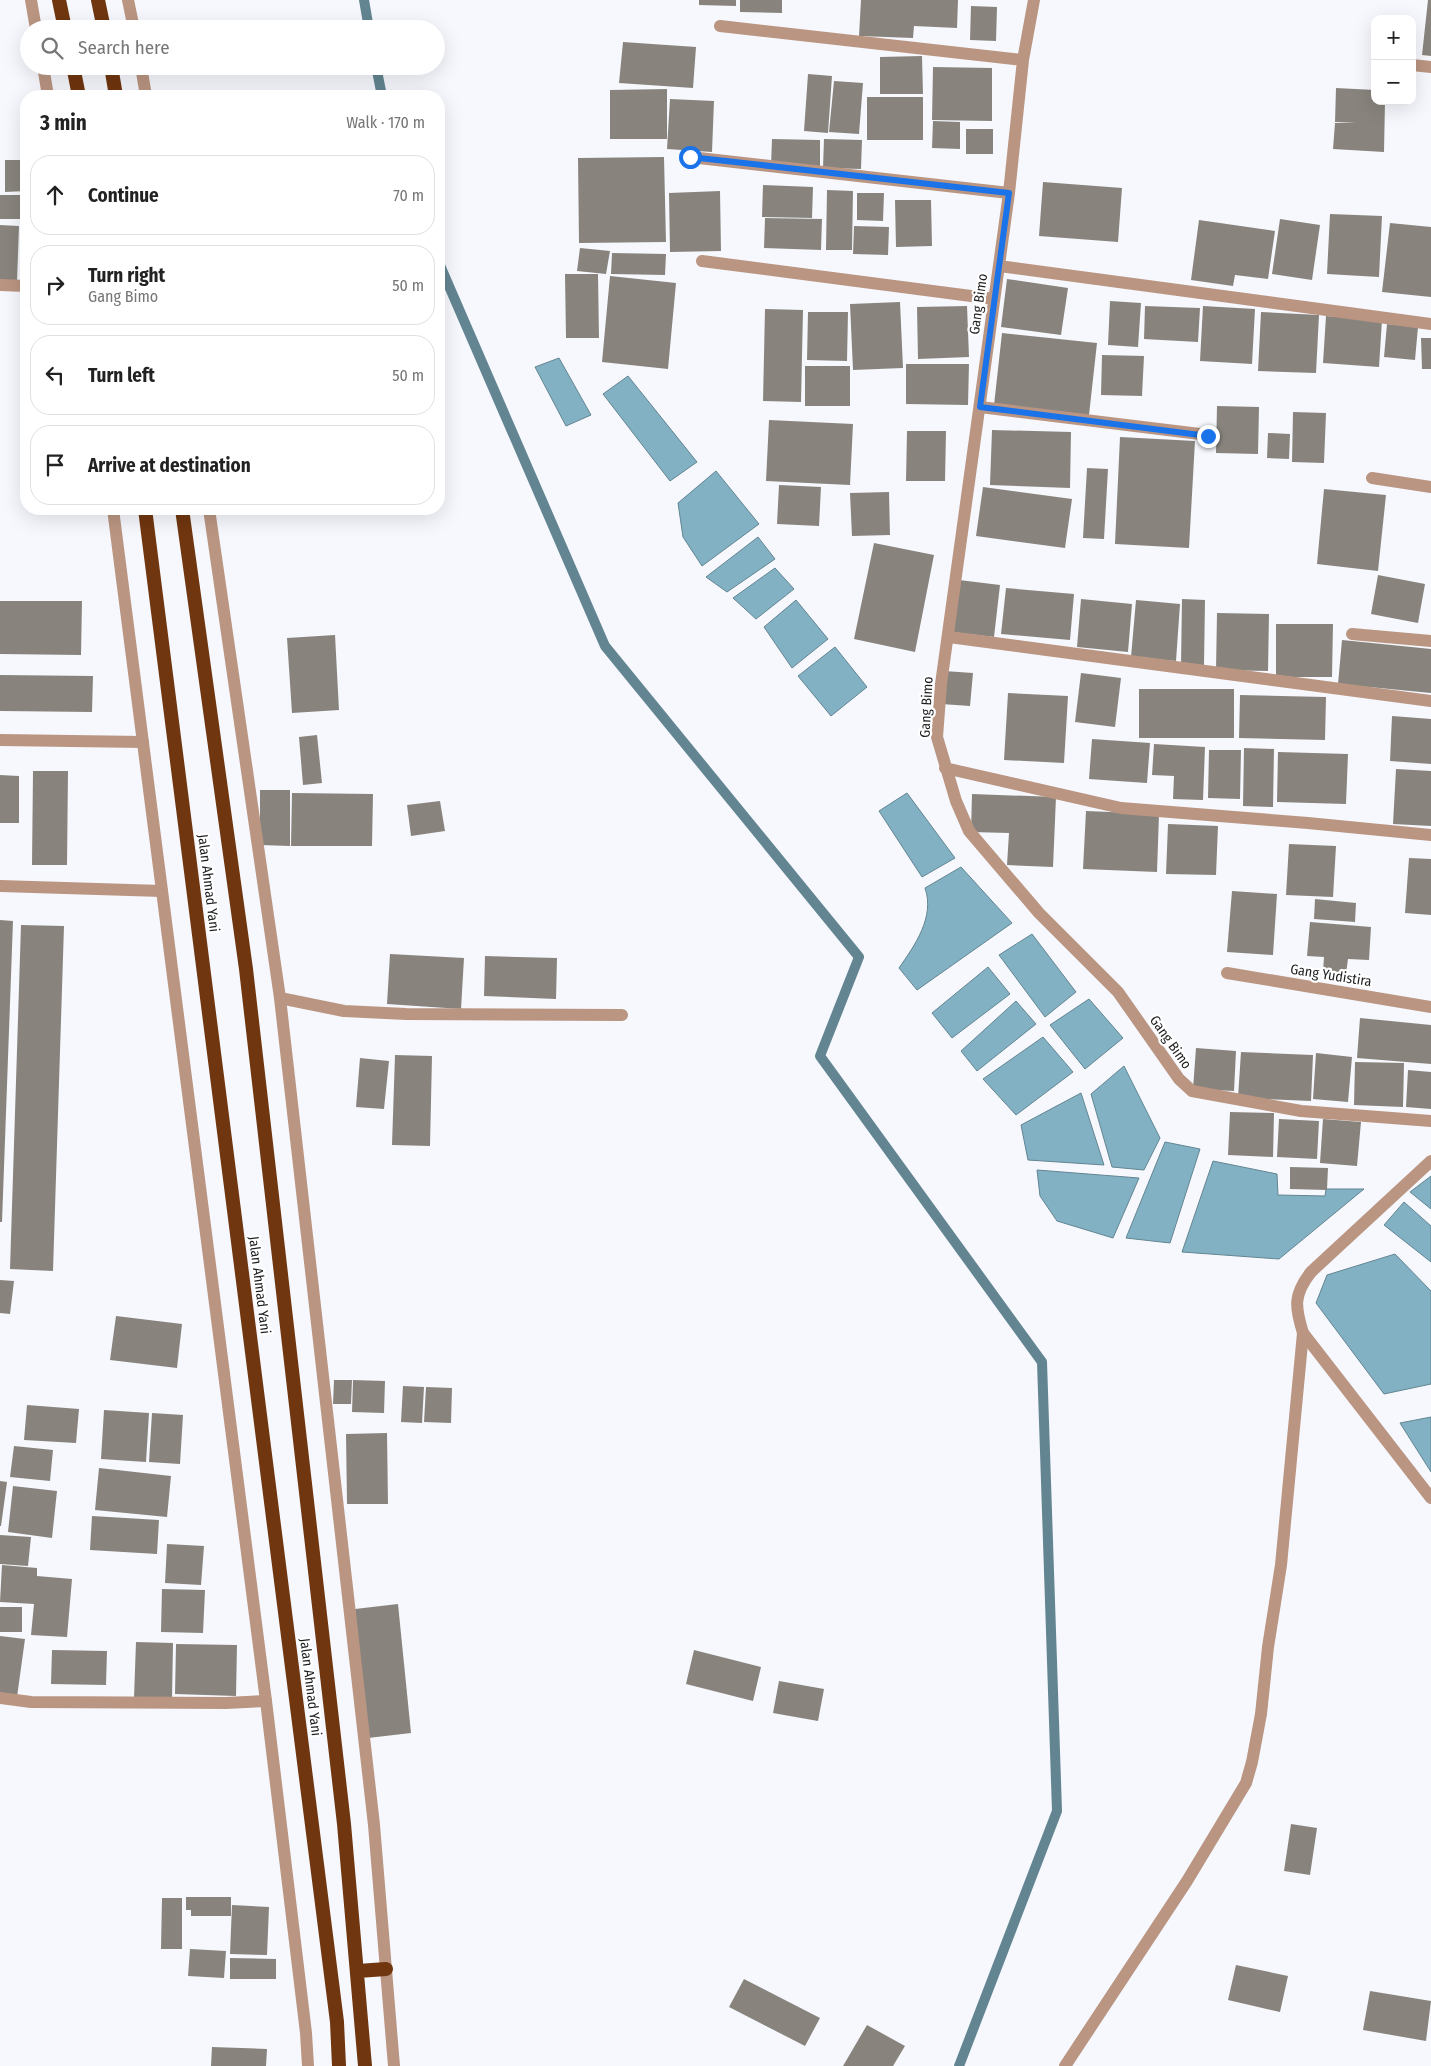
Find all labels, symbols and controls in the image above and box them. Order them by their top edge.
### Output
map controls [1371,15,1416,105]
button: + [1371,15,1416,60]
search box [20,20,445,75]
icon: search [38,34,66,62]
text: Search here [78,36,170,59]
button: − [1371,60,1416,105]
text: 3 min [40,110,87,136]
text: Walk · 170 m [346,113,425,132]
route start [679,146,702,169]
icon: ahead [41,181,69,209]
text: Continue [88,184,159,207]
text: 70 m [393,186,424,205]
text: Turn right [88,264,165,287]
icon: right [41,271,69,299]
street label: Gang Bimo [966,272,991,336]
text: 50 m [392,276,424,295]
text: Gang Bimo [88,287,158,306]
icon: left [41,361,69,389]
text: Turn left [88,364,155,387]
text: 50 m [392,366,424,385]
route end [1197,425,1220,448]
icon: arrive [41,451,69,479]
text: Arrive at destination [88,454,251,477]
street label: Gang Bimo [916,676,937,738]
street label: Jalan Ahmad Yani [194,833,223,933]
street label: Gang Yudistira [1289,961,1373,990]
street label: Gang Bimo [1146,1012,1195,1072]
street label: Jalan Ahmad Yani [245,1235,274,1335]
street label: Jalan Ahmad Yani [296,1637,325,1737]

